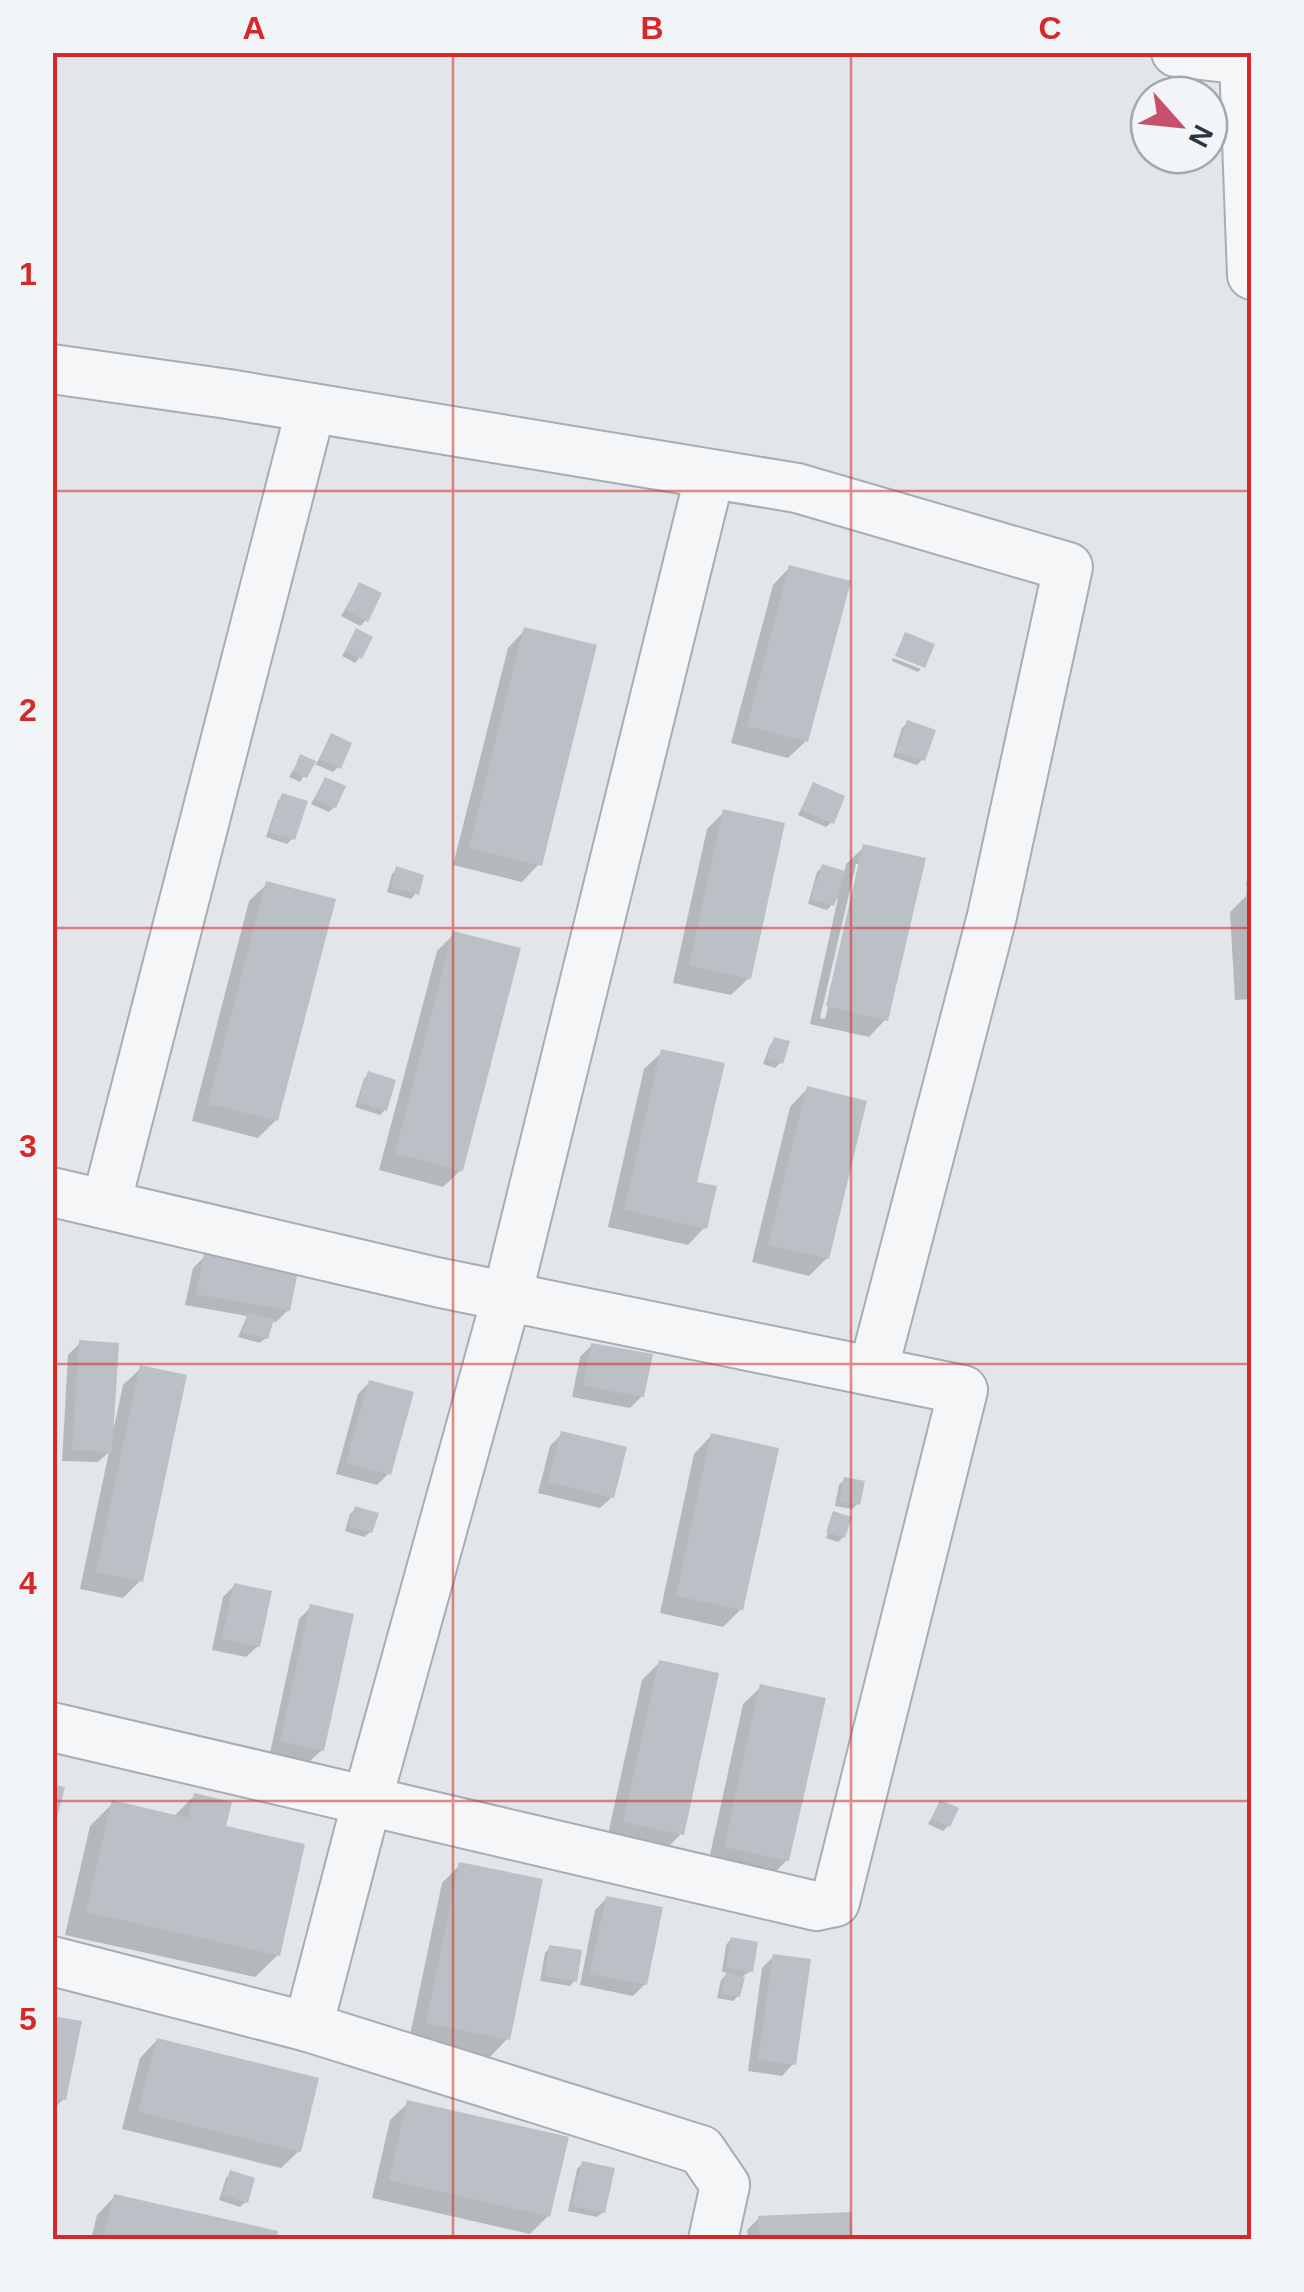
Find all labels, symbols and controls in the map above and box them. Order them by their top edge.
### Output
text: A [242,10,266,46]
text: B [640,10,664,46]
text: C [1038,10,1062,46]
north arrow [1129,75,1229,175]
text: N [1182,120,1219,152]
text: 1 [19,256,37,292]
text: 2 [19,692,37,728]
text: 3 [19,1128,37,1164]
text: 4 [19,1565,37,1601]
text: 5 [19,2001,37,2037]

